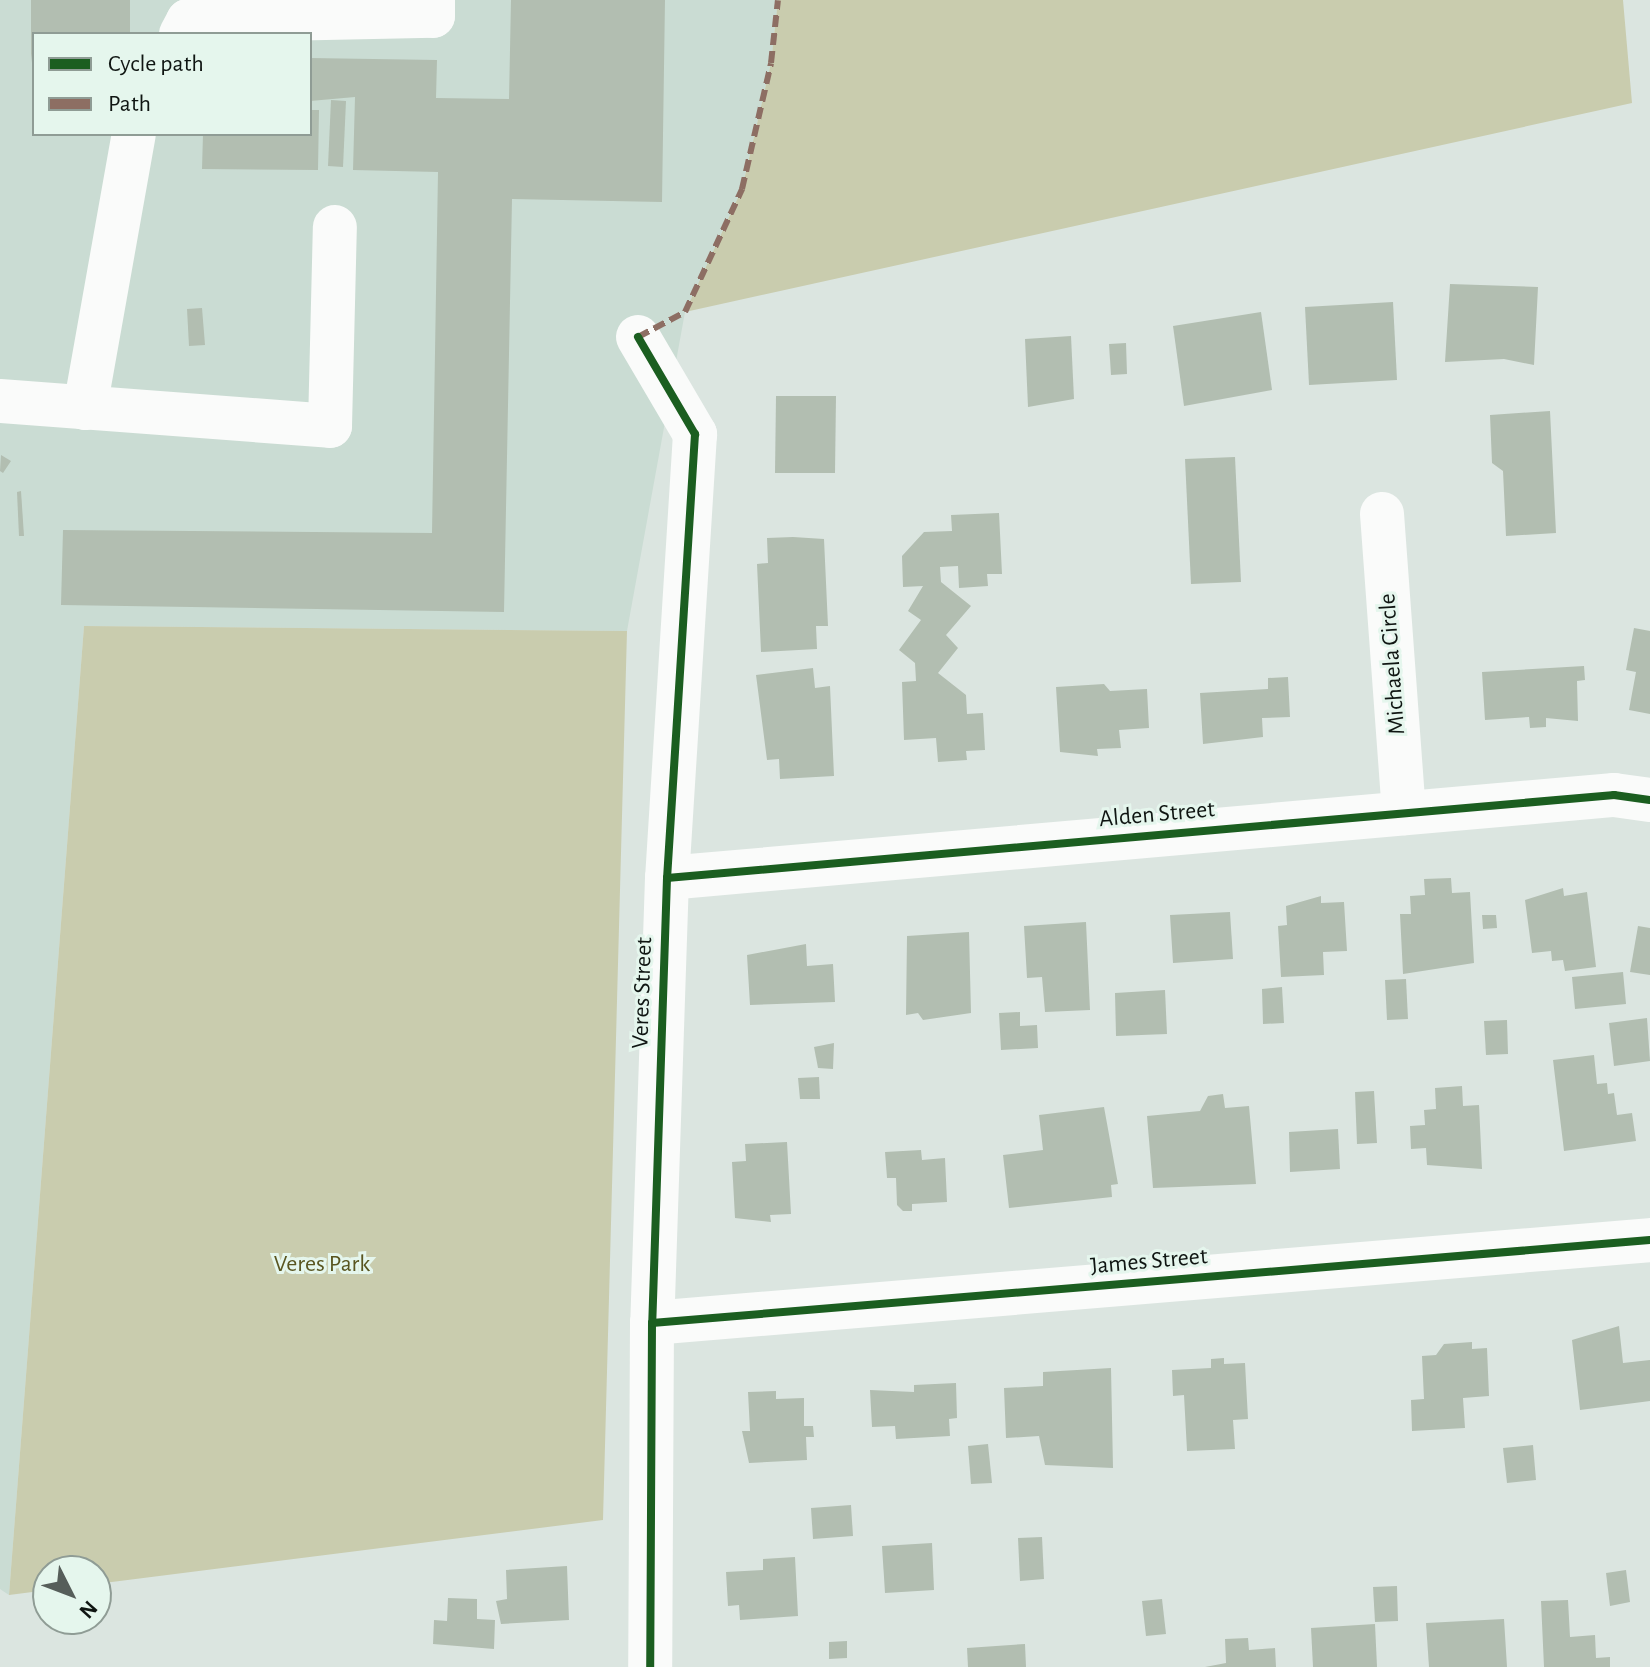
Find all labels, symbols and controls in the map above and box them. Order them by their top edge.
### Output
legend [32,32,312,136]
text: Cycle path [108,52,204,76]
text: Path [108,92,151,116]
street label: Michaela Circle [1374,592,1412,736]
street label: Alden Street [1098,796,1216,834]
street label: Veres Street [627,937,659,1049]
street label: James Street [1089,1243,1209,1281]
park label: Veres Park [274,1251,370,1279]
north arrow [32,1555,112,1635]
text: N [75,1597,102,1623]

